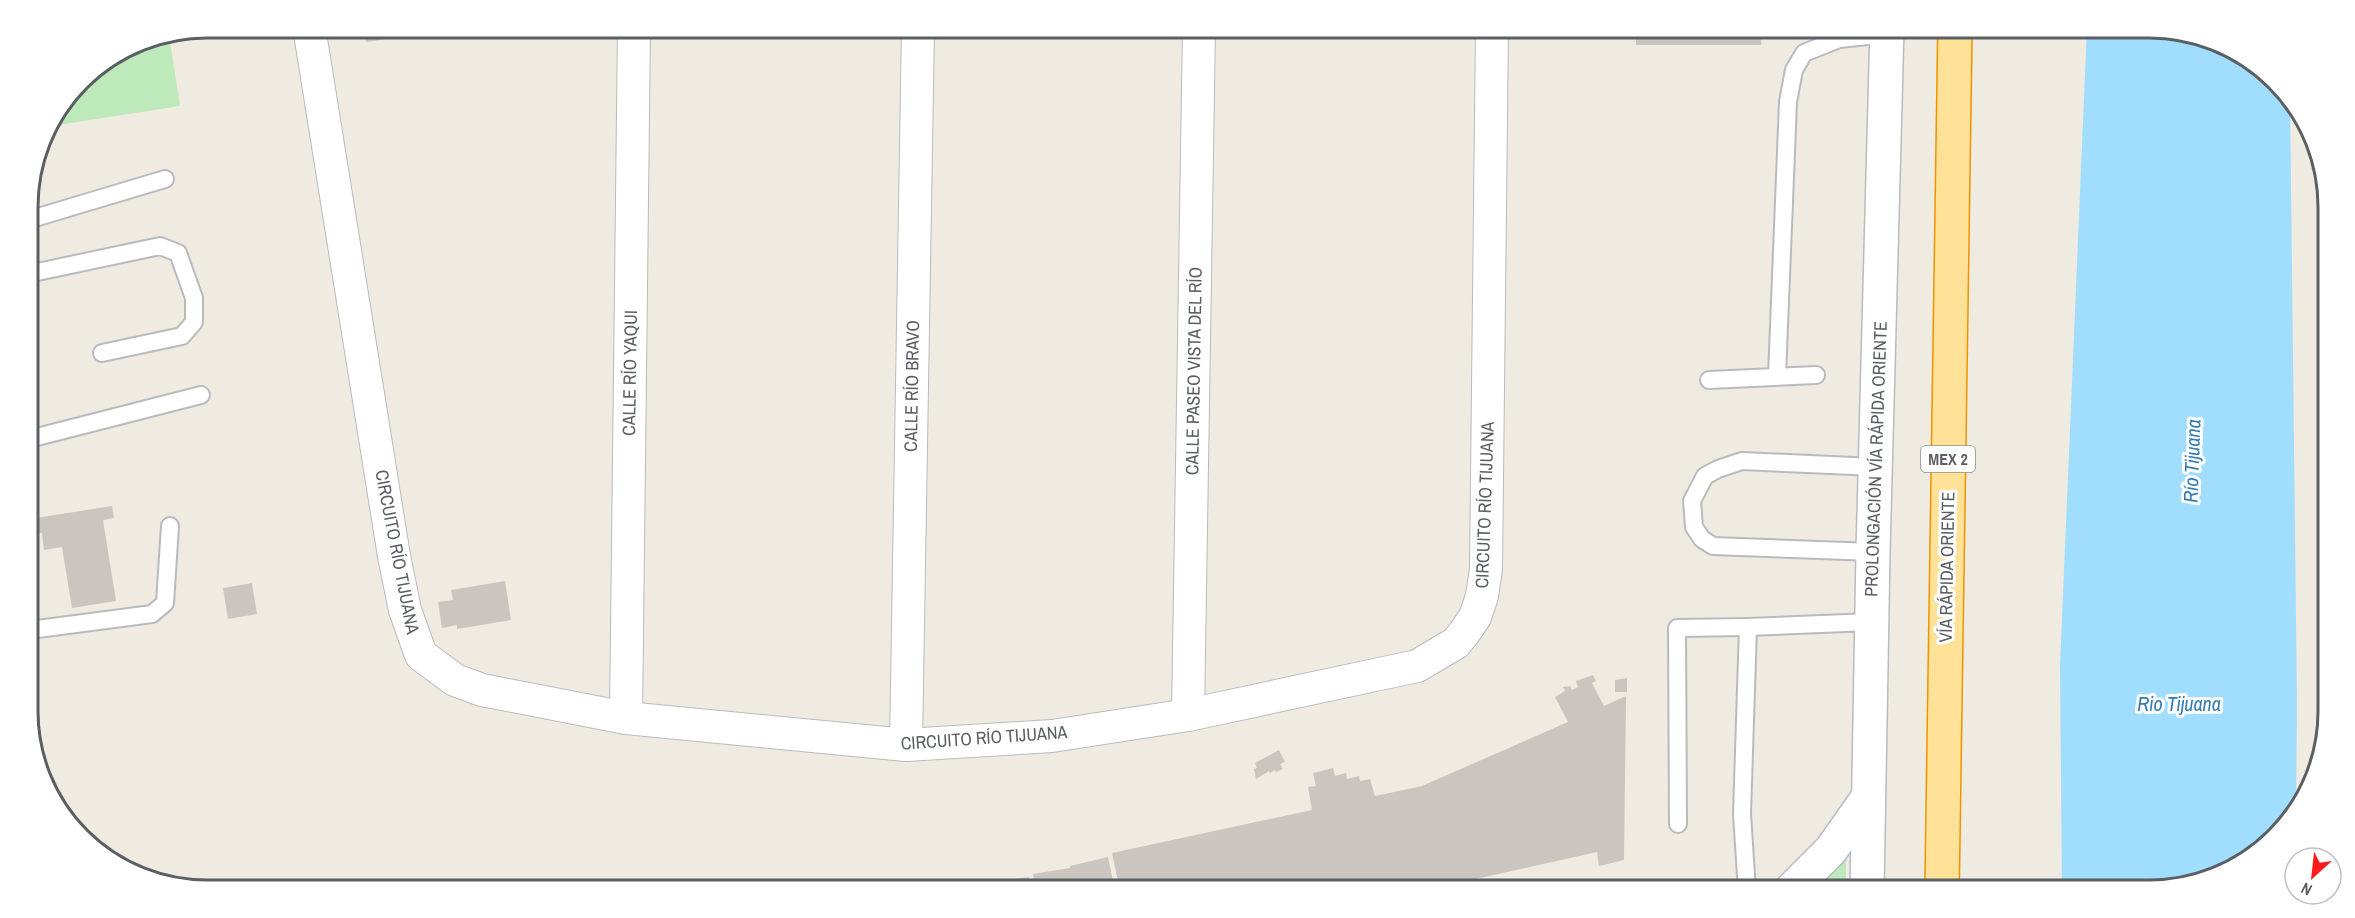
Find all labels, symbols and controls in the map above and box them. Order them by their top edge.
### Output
street label: CALLE PASEO VISTA DEL RÍO [1179,267,1208,475]
street label: CALLE RÍO YAQUI [616,310,643,436]
street label: CALLE RÍO BRAVO [898,320,925,452]
street label: PROLONGACIÓN VÍA RÁPIDA ORIENTE [1858,321,1893,597]
water label: Río Tijuana [2177,419,2206,503]
street label: CIRCUITO RÍO TIJUANA [1469,421,1500,589]
road number: MEX 2 [1921,446,1975,472]
street label: CIRCUITO RÍO TIJUANA [369,468,426,636]
street label: VÍA RÁPIDA ORIENTE [1933,491,1960,643]
water label: Rio Tijuana [2137,690,2221,717]
street label: CIRCUITO RÍO TIJUANA [900,719,1068,756]
north arrow [2283,846,2343,906]
text: N [2297,877,2315,901]

